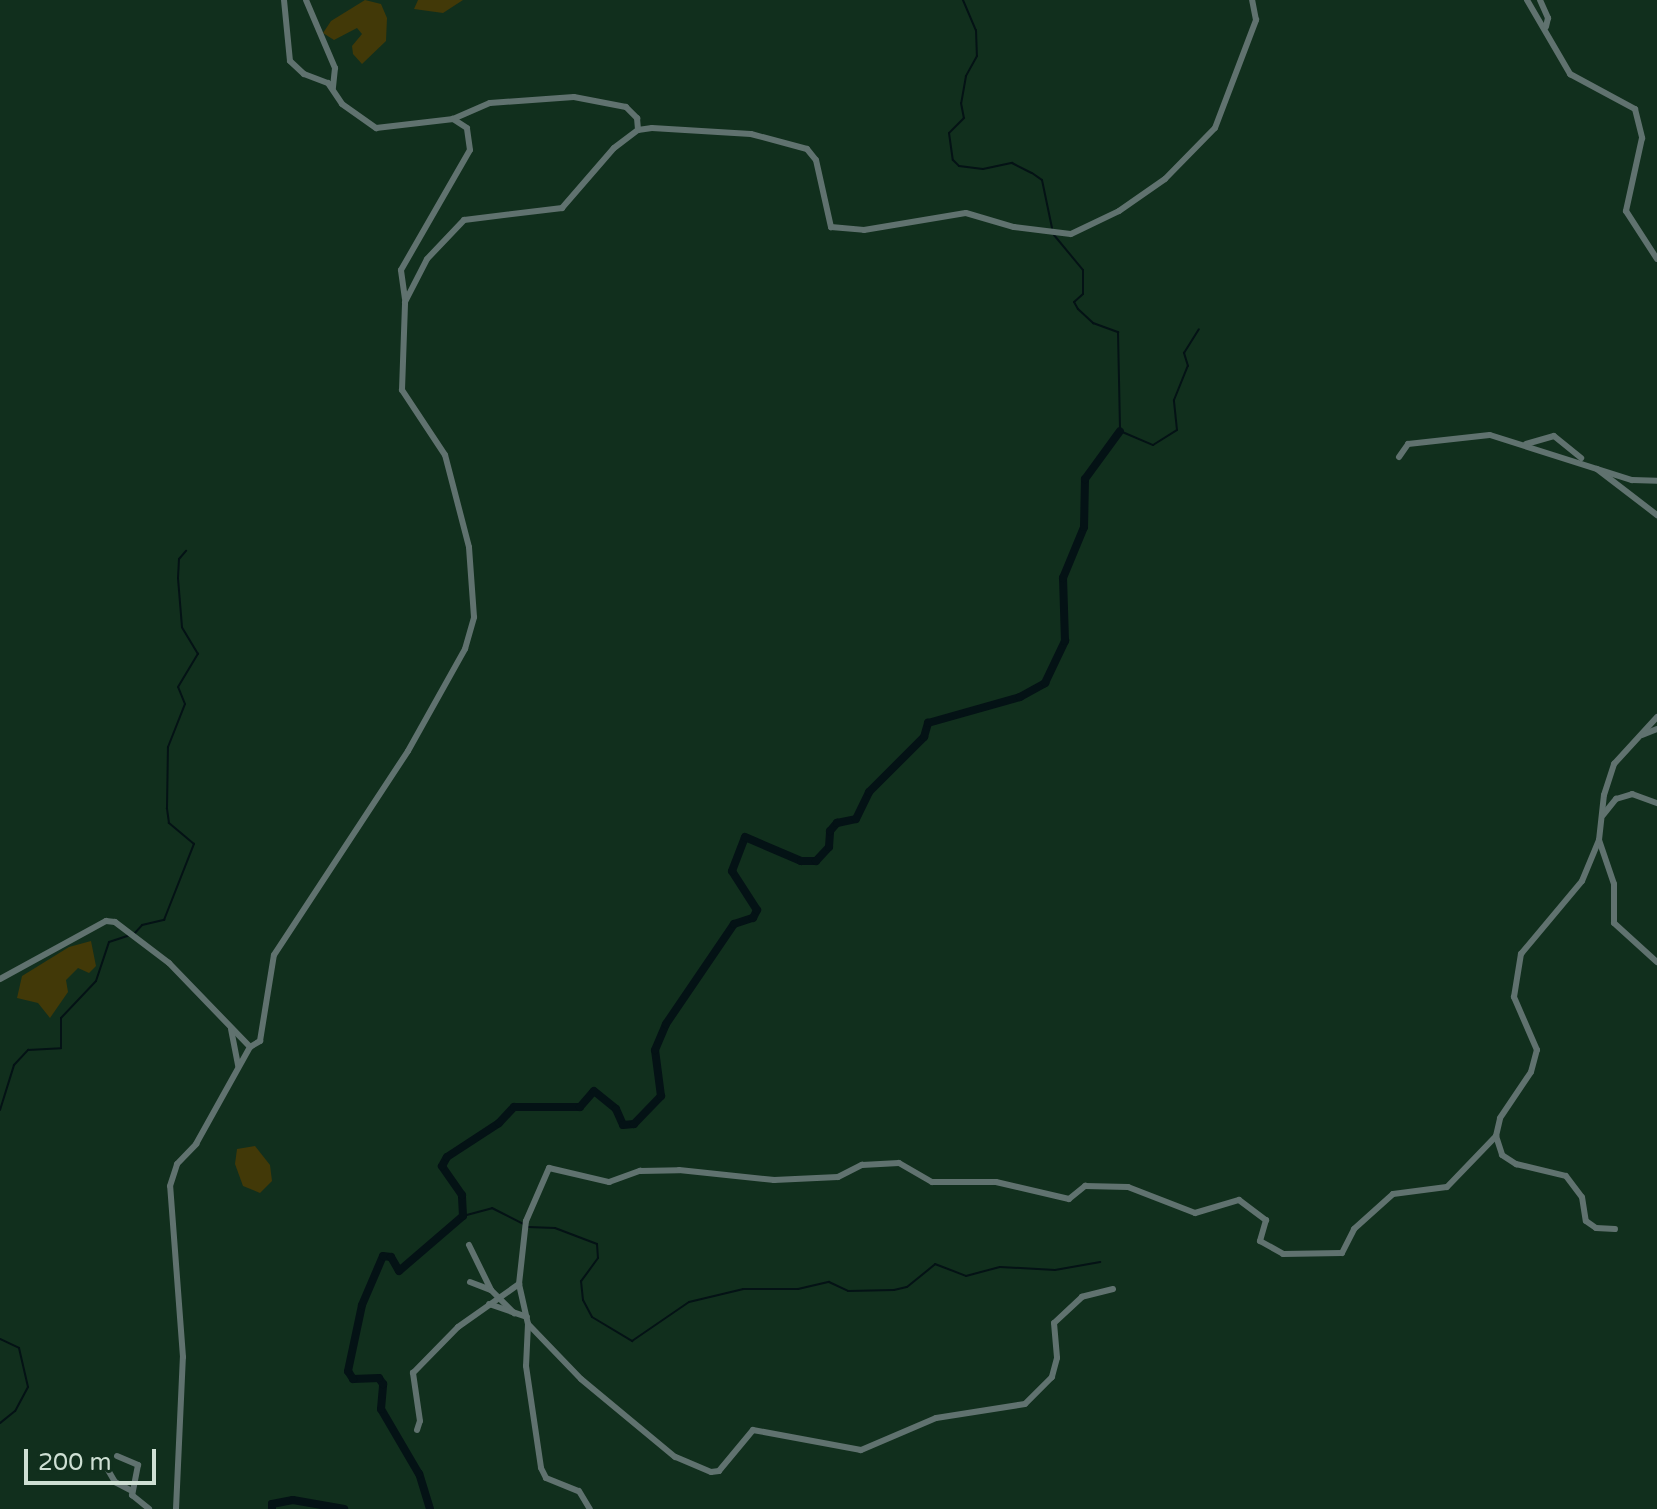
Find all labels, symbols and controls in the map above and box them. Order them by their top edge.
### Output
scale bar [28,1433,160,1483]
text: 200 m [38,1448,112,1477]

